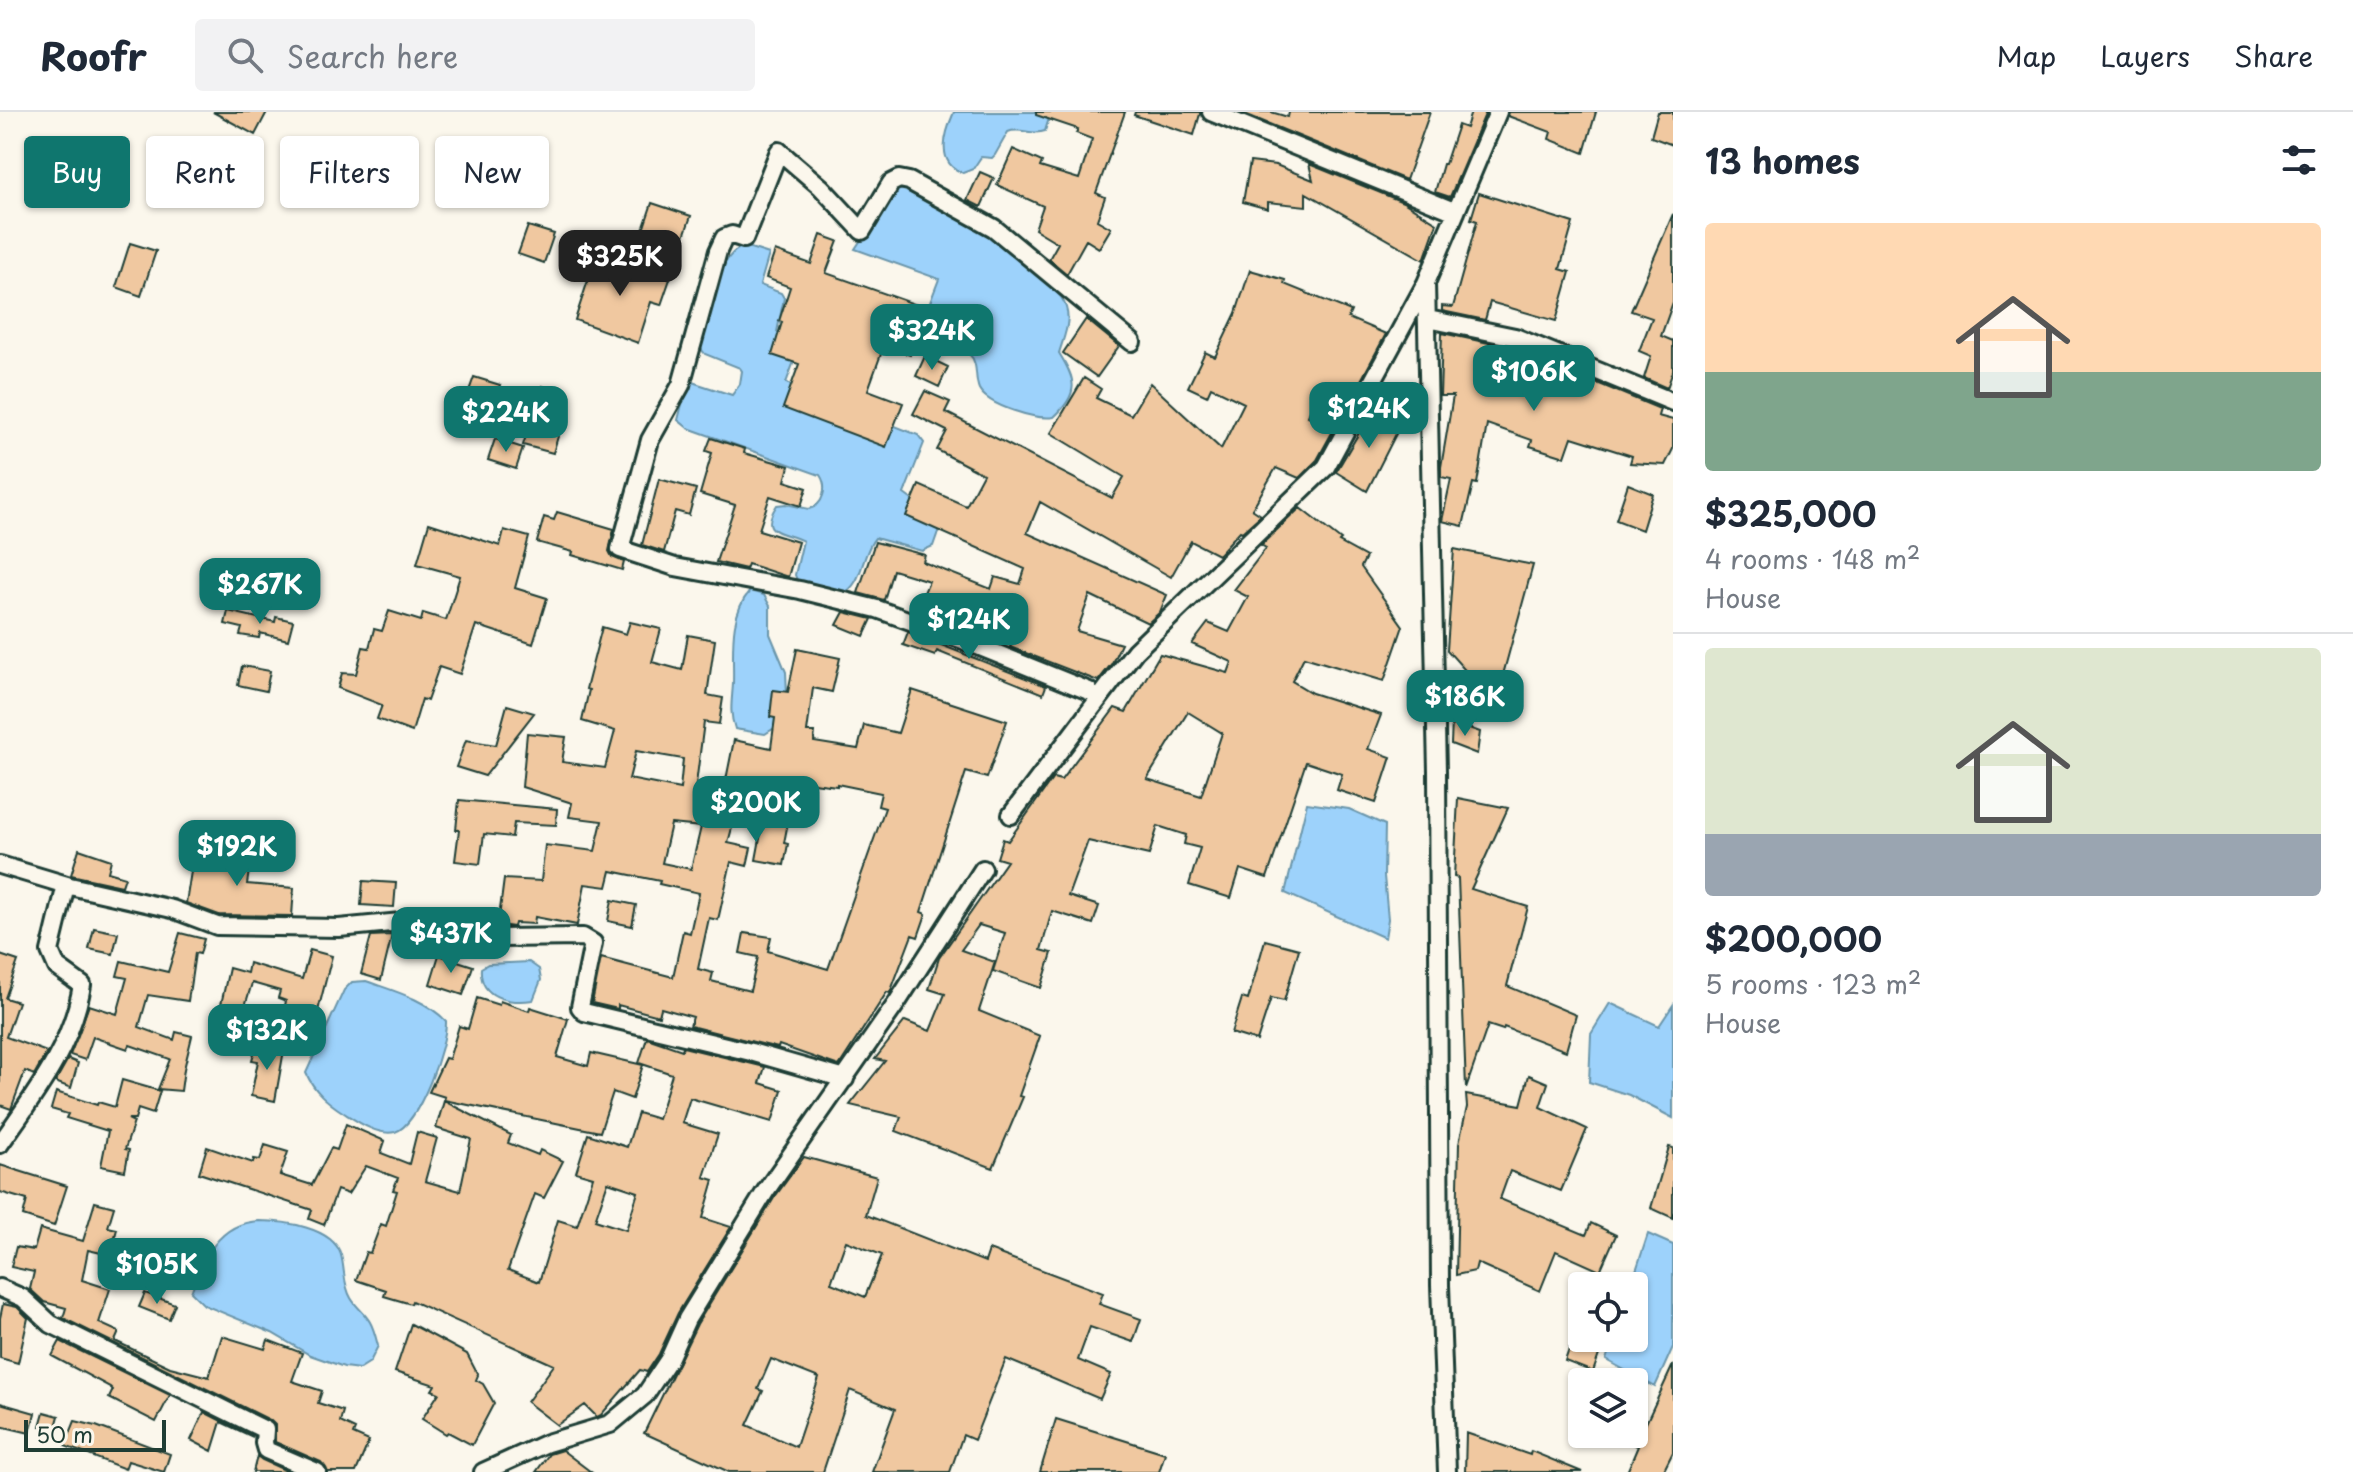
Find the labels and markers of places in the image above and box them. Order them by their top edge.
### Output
pin: $325K [564,230,676,298]
pin: $324K [876,304,988,372]
pin: $106K [1478,345,1590,413]
pin: $124K [1313,382,1425,450]
pin: $224K [450,386,562,454]
pin: $267K [204,558,316,626]
pin: $124K [913,593,1025,661]
pin: $186K [1409,670,1521,738]
pin: $200K [700,776,812,844]
pin: $192K [181,820,293,888]
pin: $437K [395,907,507,975]
pin: $132K [211,1004,323,1072]
pin: $105K [101,1238,213,1306]

